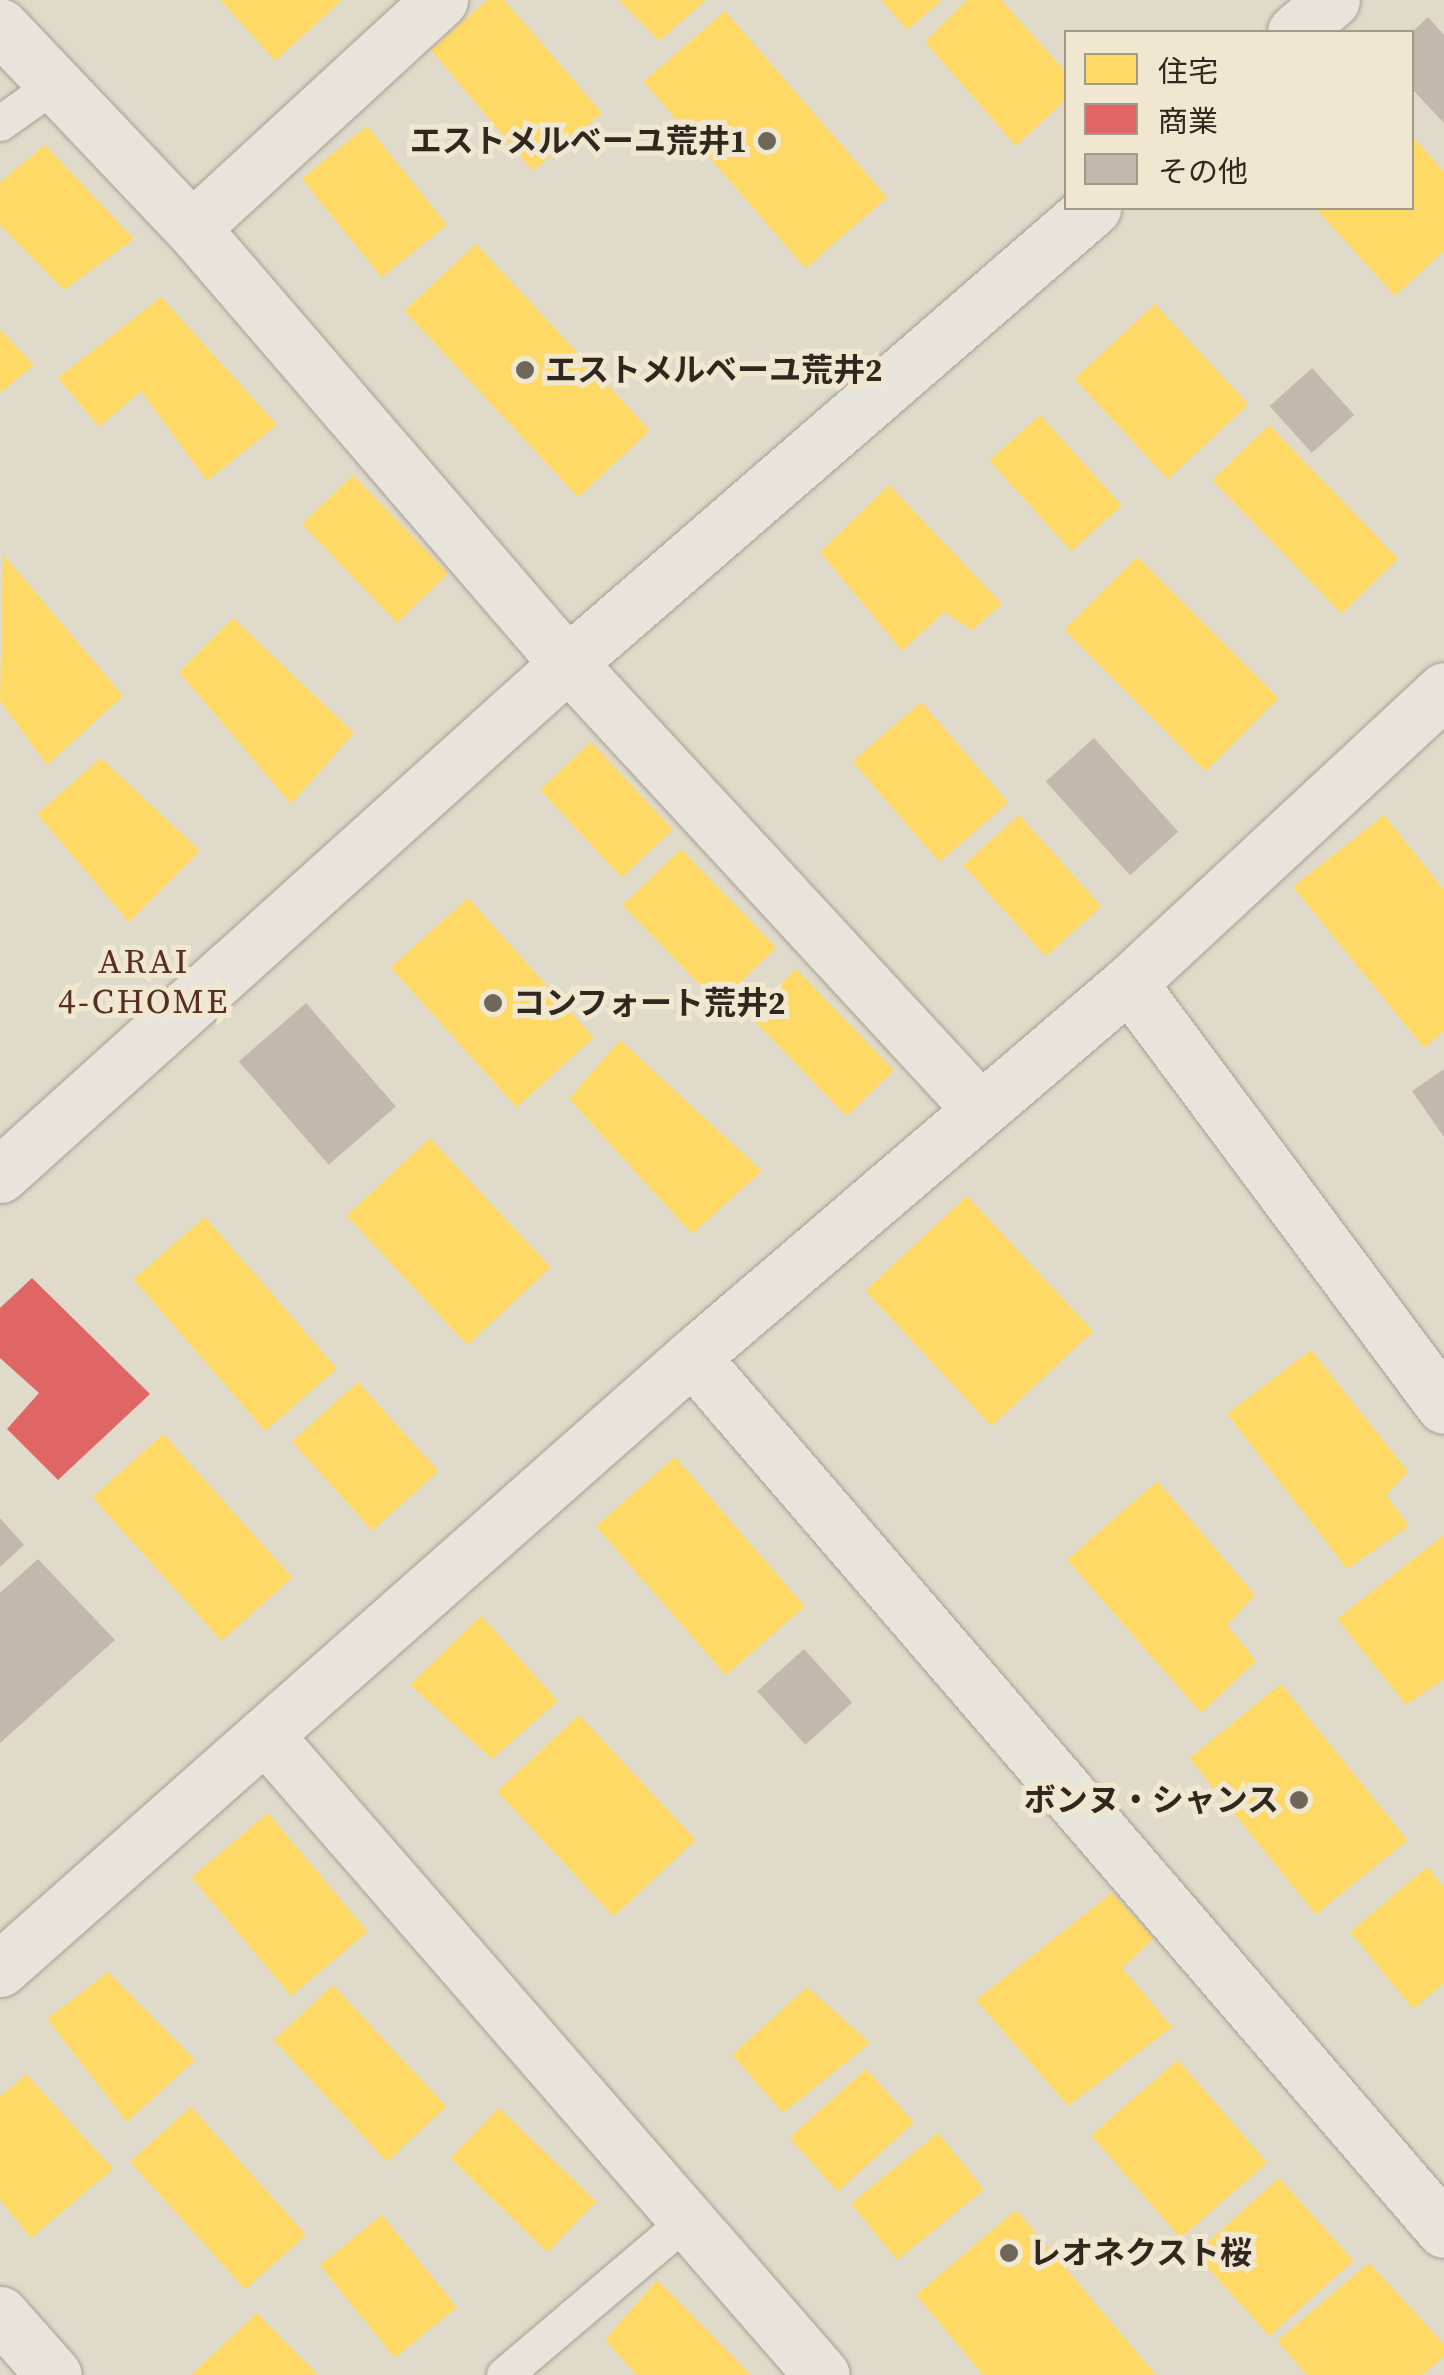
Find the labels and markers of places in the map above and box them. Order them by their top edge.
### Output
place label: エストメルベーユ荒井1 [410,122,747,160]
marker: エストメルベーユ荒井1 [756,130,778,152]
place label: エストメルベーユ荒井2 [545,351,882,389]
marker: エストメルベーユ荒井2 [514,359,536,381]
place label: コンフォート荒井2 [513,984,786,1022]
marker: コンフォート荒井2 [482,992,504,1014]
place label: ボンヌ・シャンス [1023,1781,1279,1819]
marker: ボンヌ・シャンス [1288,1789,1310,1811]
place label: レオネクスト桜 [1029,2234,1253,2272]
marker: レオネクスト桜 [998,2242,1020,2264]

